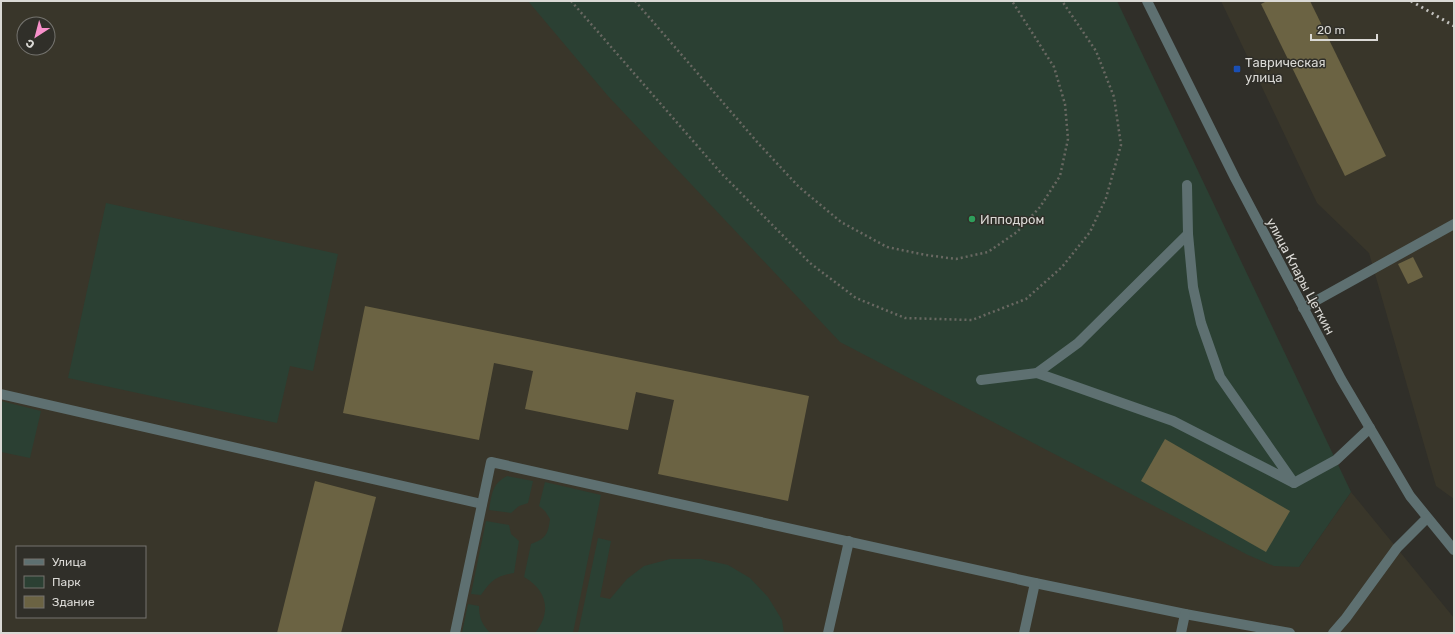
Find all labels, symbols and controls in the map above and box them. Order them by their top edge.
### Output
north arrow [16,16,56,56]
scale bar [1311,16,1377,42]
text: 20 m [1317,23,1345,37]
text: С [23,36,37,51]
place label: Таврическая улица [1245,55,1326,85]
marker: Таврическая улица [1232,64,1242,74]
place label: Ипподром [980,212,1044,227]
marker: Ипподром [967,214,977,224]
street label: улица Клары Цеткин [1263,215,1338,337]
legend [16,546,146,618]
text: Улица [52,555,86,569]
text: Парк [52,575,81,589]
text: Здание [52,595,95,609]

